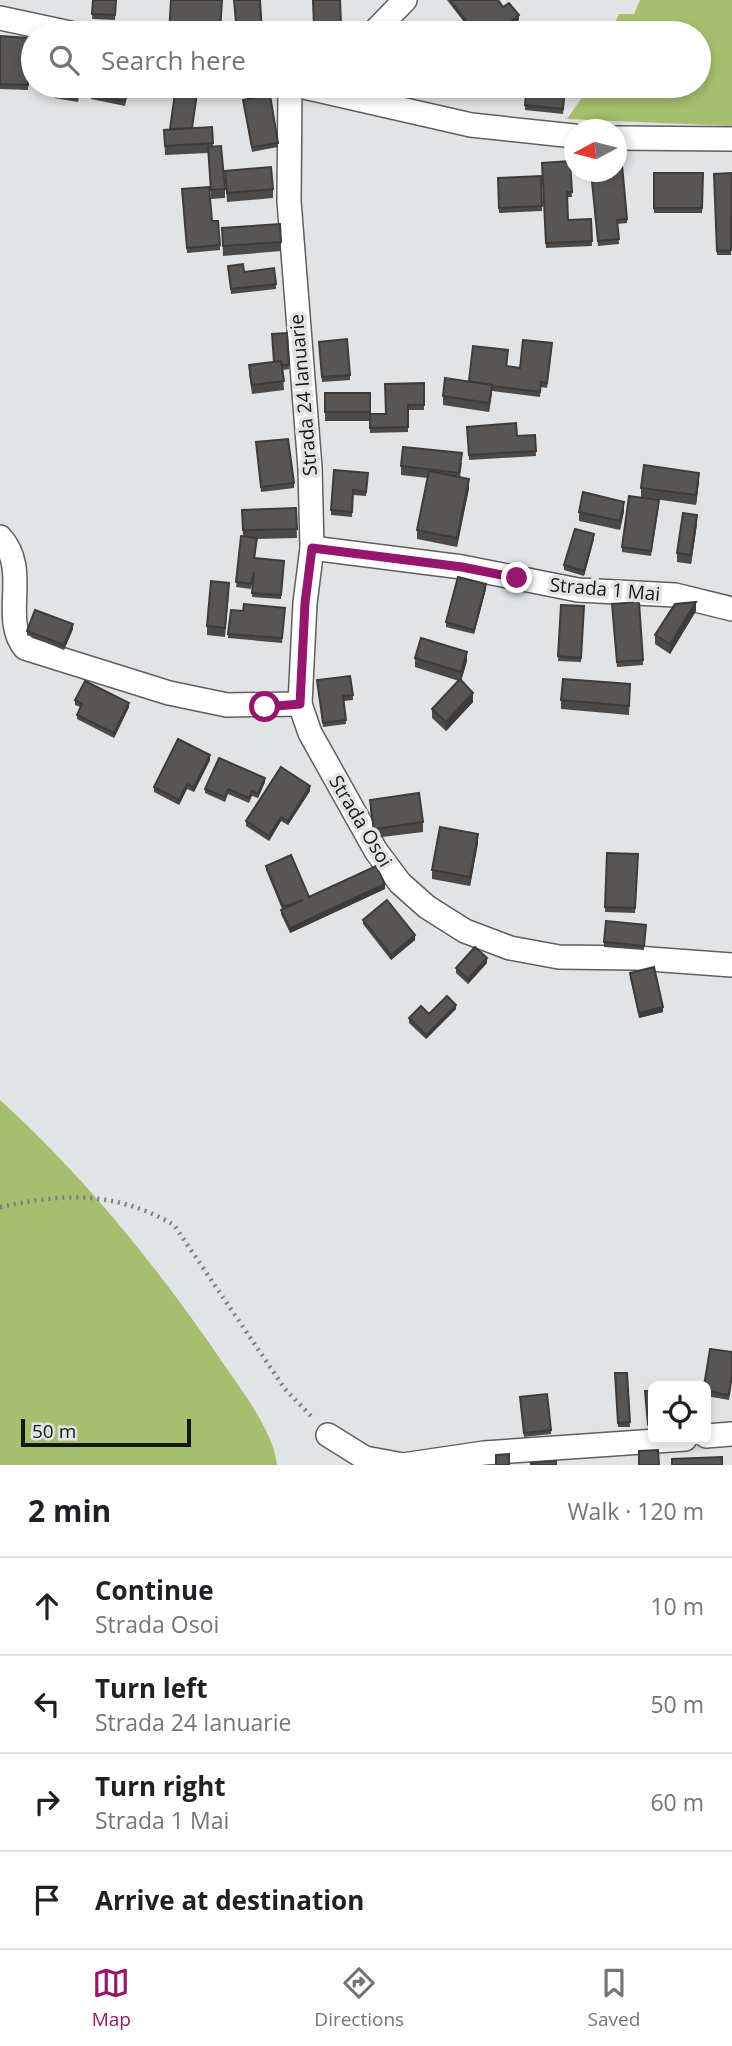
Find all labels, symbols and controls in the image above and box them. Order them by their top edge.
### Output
search box [21,21,711,98]
icon: search [45,41,83,79]
text: Search here [101,42,246,78]
north arrow [564,119,627,182]
street label: Strada 24 Ianuarie [283,313,323,477]
route end [501,562,532,593]
street label: Strada 1 Mai [549,571,661,607]
route start [249,691,280,722]
street label: Strada Osoi [323,770,399,872]
map controls [648,1381,711,1444]
button: locate [648,1381,711,1444]
scale bar [21,1416,191,1448]
text: 50 m [32,1418,76,1444]
text: 2 min [28,1490,111,1531]
text: Walk · 120 m [567,1495,704,1527]
text: Continue [95,1572,214,1608]
icon: ahead [28,1587,66,1625]
text: 10 m [650,1590,704,1622]
text: Strada Osoi [95,1608,219,1640]
text: Turn left [95,1670,207,1706]
icon: left [28,1685,66,1723]
text: 50 m [650,1688,704,1720]
text: Strada 24 Ianuarie [95,1706,291,1738]
text: Turn right [95,1768,226,1804]
icon: right [28,1783,66,1821]
text: 60 m [650,1786,704,1818]
text: Strada 1 Mai [95,1804,229,1836]
icon: arrive [28,1881,66,1919]
text: Arrive at destination [95,1882,364,1918]
tab: Map [92,1964,131,2032]
tab: Directions [314,1964,404,2032]
tab: Saved [588,1964,640,2032]

